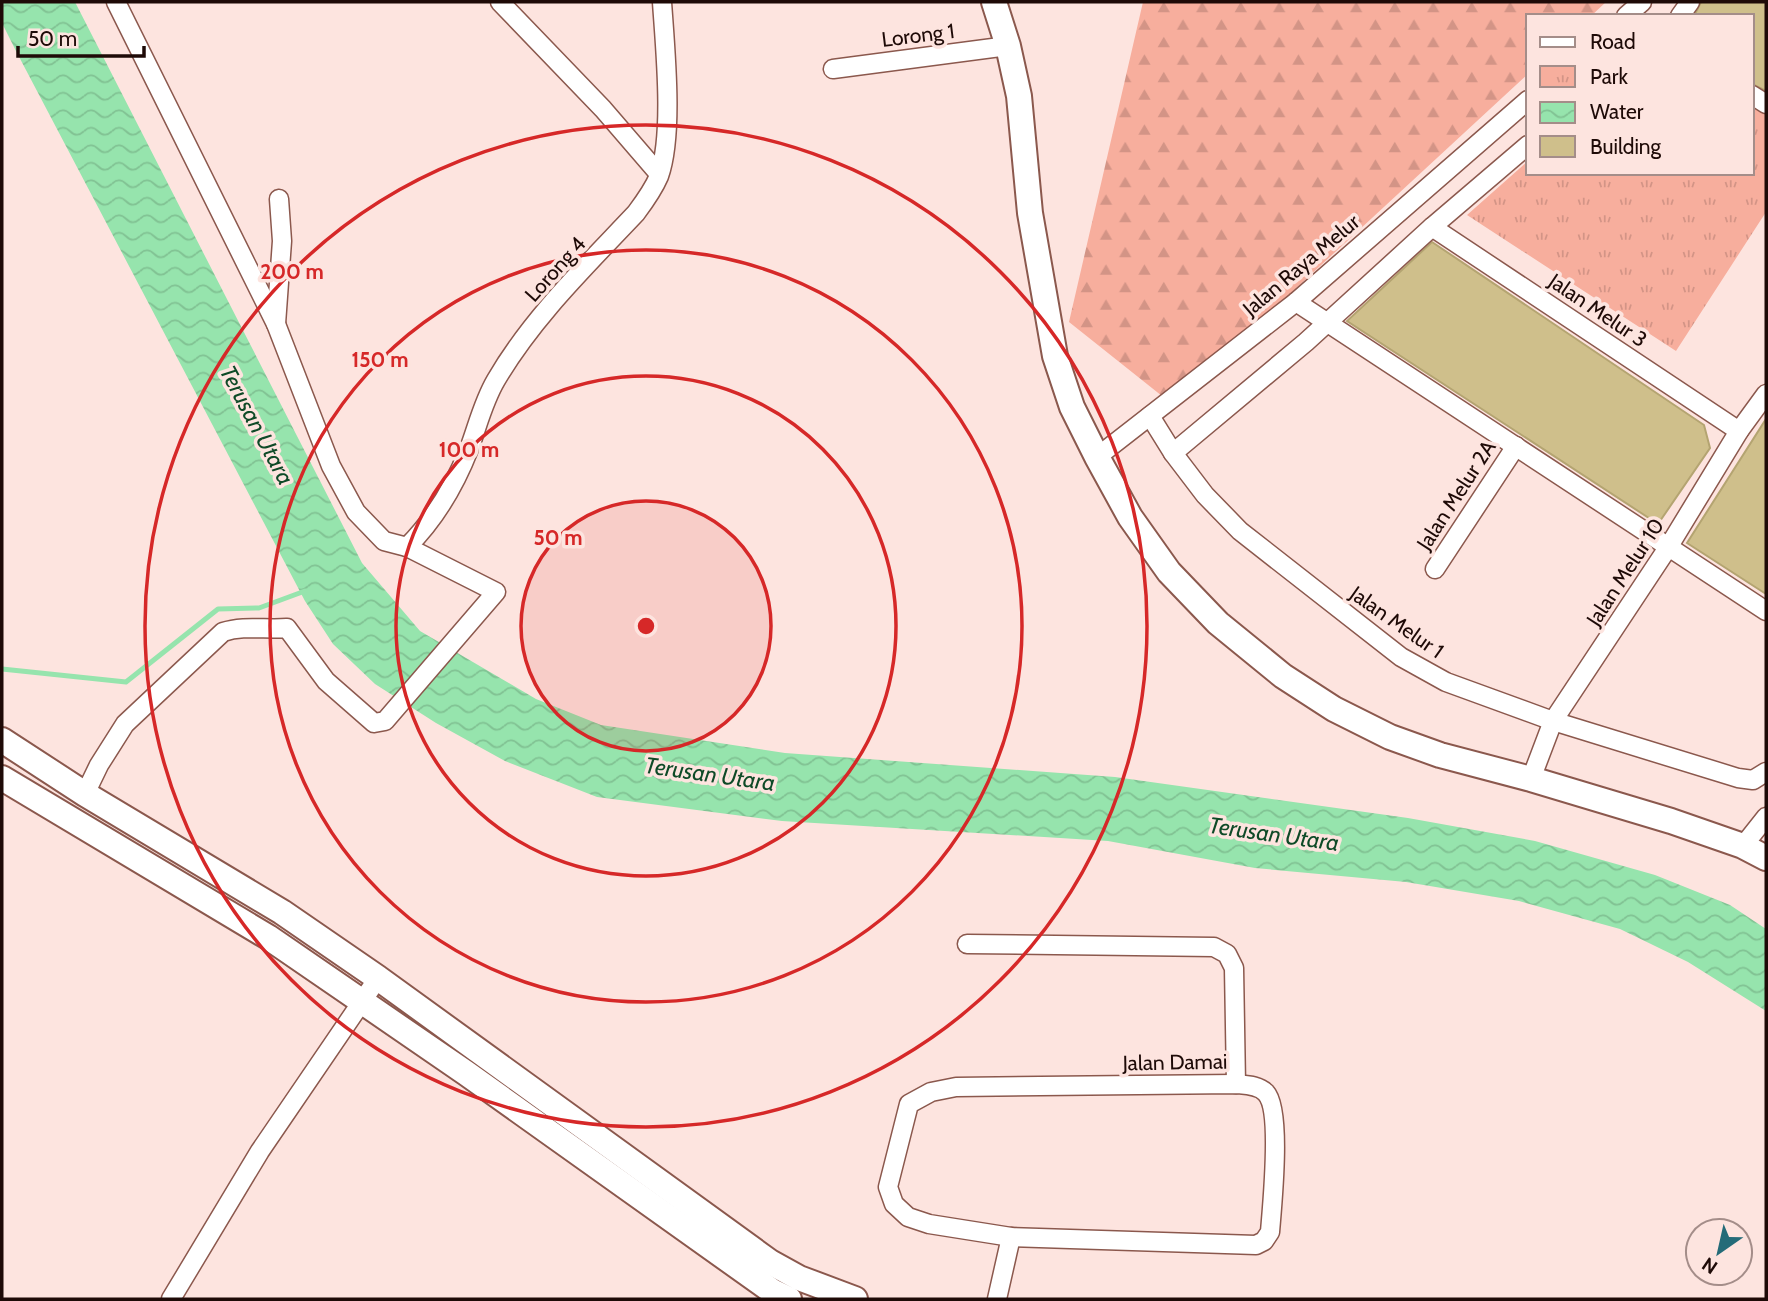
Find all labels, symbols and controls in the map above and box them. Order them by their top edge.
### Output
scale bar [18,14,144,58]
legend [1526,14,1754,175]
street label: Lorong 1 [880,18,956,52]
text: 50 m [28,26,77,51]
text: Road [1590,29,1636,54]
text: Park [1590,64,1628,89]
text: Water [1590,99,1644,124]
text: Building [1590,134,1662,159]
street label: Jalan Raya Melur [1237,209,1365,322]
street label: Lorong 4 [519,231,591,307]
text: 200 m [260,259,324,284]
street label: Jalan Melur 3 [1543,267,1652,352]
text: 150 m [352,347,408,372]
water label: Terusan Utara [214,361,300,489]
street label: Jalan Melur 2A [1411,435,1501,555]
text: 100 m [439,437,499,462]
street label: Jalan Melur 10 [1580,514,1669,631]
text: 50 m [533,525,583,550]
street label: Jalan Melur 1 [1345,580,1449,663]
centre of rings [634,614,658,638]
water label: Terusan Utara [643,751,777,797]
water label: Terusan Utara [1207,811,1341,857]
street label: Jalan Damai [1121,1049,1228,1075]
north arrow [1684,1217,1754,1287]
text: N [1698,1252,1722,1279]

